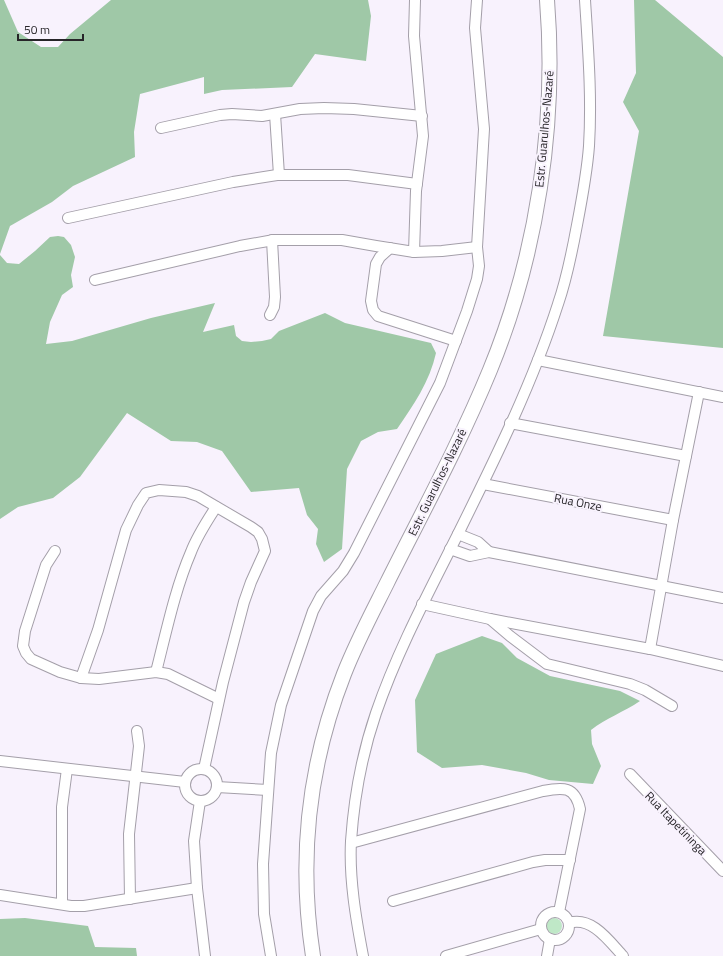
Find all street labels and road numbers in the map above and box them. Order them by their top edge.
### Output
street label: Estr. Guarulhos-Nazaré [529,70,559,188]
street label: Estr. Guarulhos-Nazaré [403,425,471,539]
street label: Rua Onze [553,488,603,516]
street label: Rua Itapetininga [641,787,711,859]

